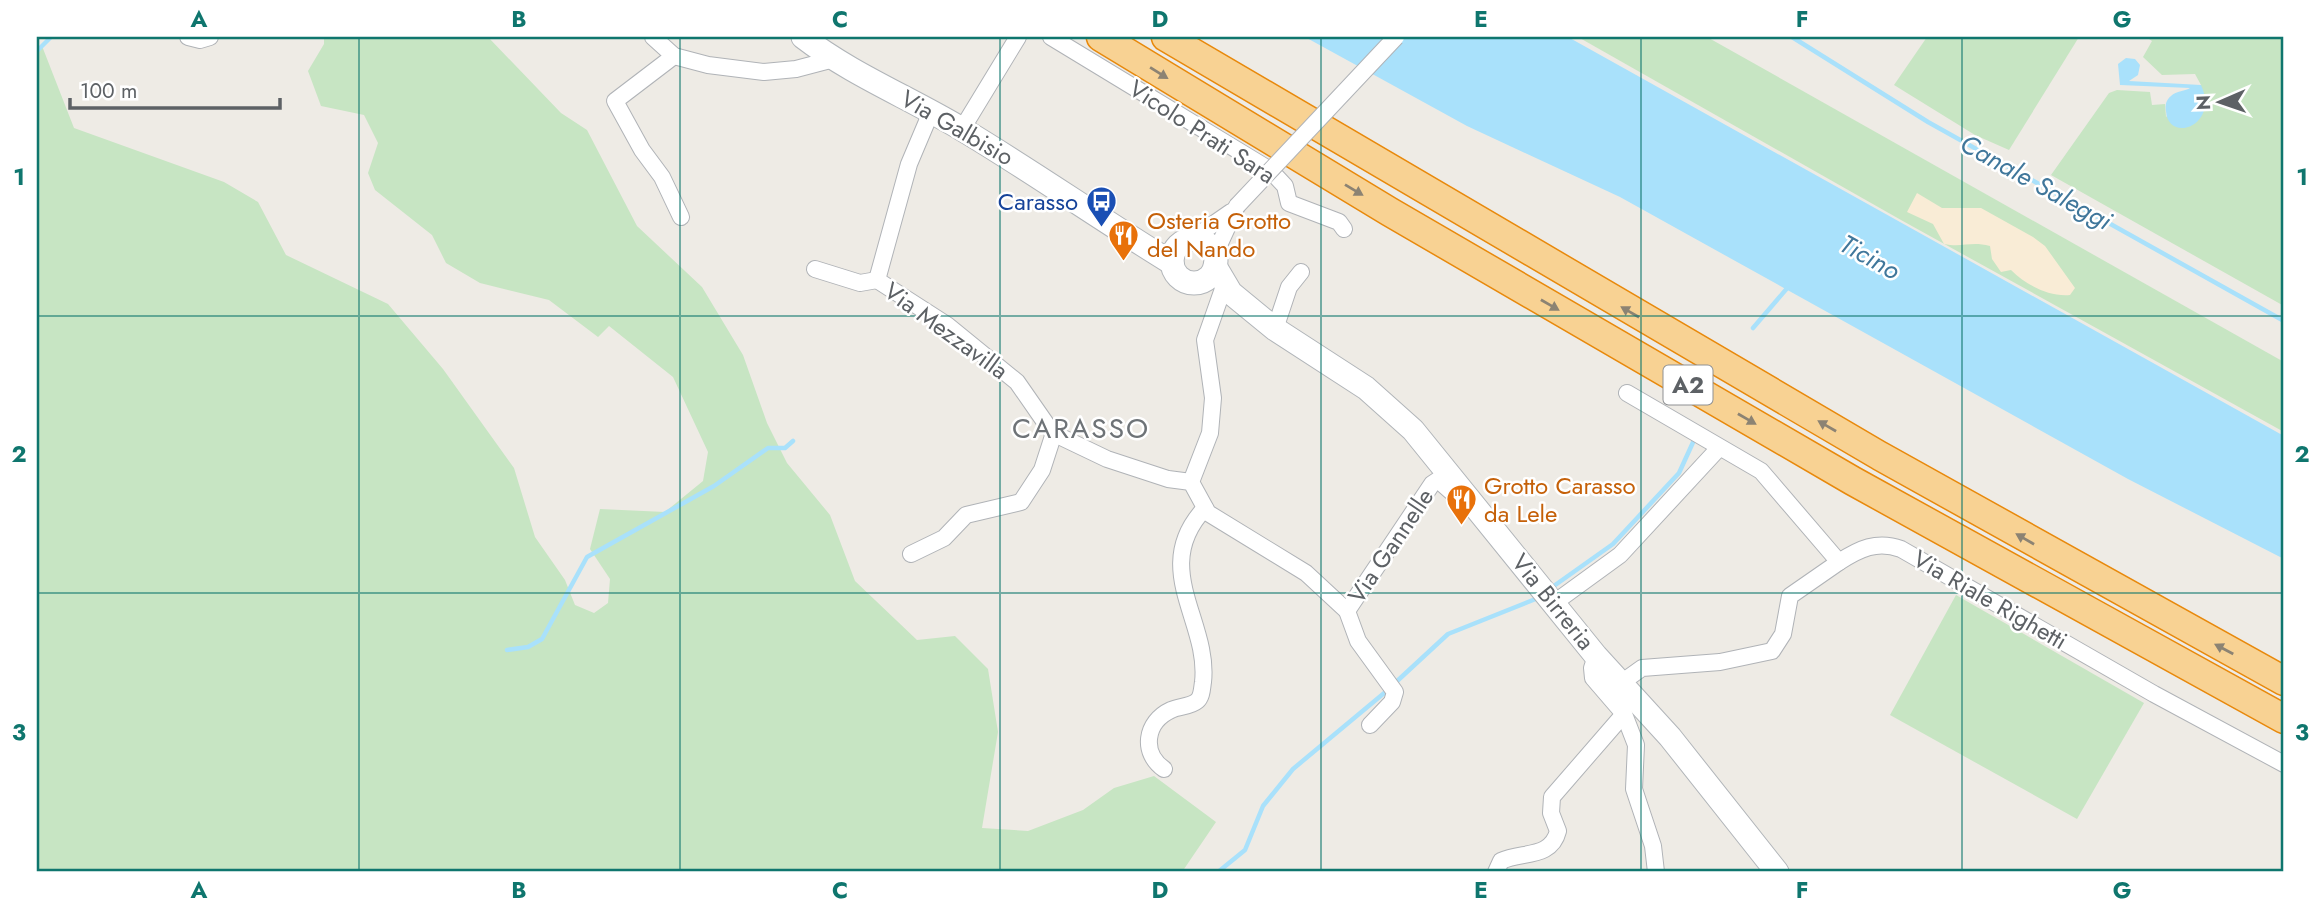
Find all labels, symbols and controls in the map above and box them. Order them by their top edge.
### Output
text: A [190,2,208,36]
text: B [511,2,527,36]
text: C [832,2,848,36]
text: D [1152,2,1169,36]
text: E [1474,2,1488,36]
text: F [1796,2,1808,36]
text: G [2113,2,2131,36]
scale bar [70,66,280,110]
north arrow [2184,66,2254,136]
one-way arrow [1149,67,1168,80]
street label: Vicolo Prati Sara [1122,71,1283,192]
text: 100 m [80,76,137,106]
street label: Via Galbisio [894,81,1020,174]
text: N [2190,95,2217,111]
water label: Canale Saleggi [1953,125,2119,240]
text: 1 [13,160,25,194]
text: 1 [2296,160,2308,194]
place label: Carasso [998,184,1078,219]
one-way arrow [1344,184,1363,196]
bus stop icon: Carasso [1084,185,1118,229]
place label: Osteria Grotto del Nando [1147,203,1291,266]
restaurant icon: Osteria Grotto del Nando [1107,218,1141,262]
water label: Ticino [1833,225,1907,289]
street label: Via Mezzavilla [877,274,1016,388]
one-way arrow [1540,299,1560,311]
one-way arrow [1621,306,1640,318]
road number: A2 [1664,366,1712,404]
district label: CARASSO [1012,408,1150,449]
one-way arrow [1737,413,1756,425]
one-way arrow [1818,420,1837,432]
text: 2 [11,437,27,471]
text: 2 [2294,437,2310,471]
place label: Grotto Carasso da Lele [1484,468,1636,531]
street label: Via Gannelle [1339,481,1442,610]
restaurant icon: Grotto Carasso da Lele [1444,483,1478,527]
one-way arrow [2015,533,2035,545]
street label: Via Riale Righetti [1906,541,2074,658]
street label: Via Birreria [1504,546,1603,657]
one-way arrow [2214,643,2234,655]
text: 3 [12,715,26,749]
text: 3 [2295,715,2309,749]
text: A [190,873,208,907]
text: B [511,873,527,907]
text: C [832,873,848,907]
text: D [1152,873,1169,907]
text: E [1474,873,1488,907]
text: F [1796,873,1808,907]
text: G [2113,873,2131,907]

